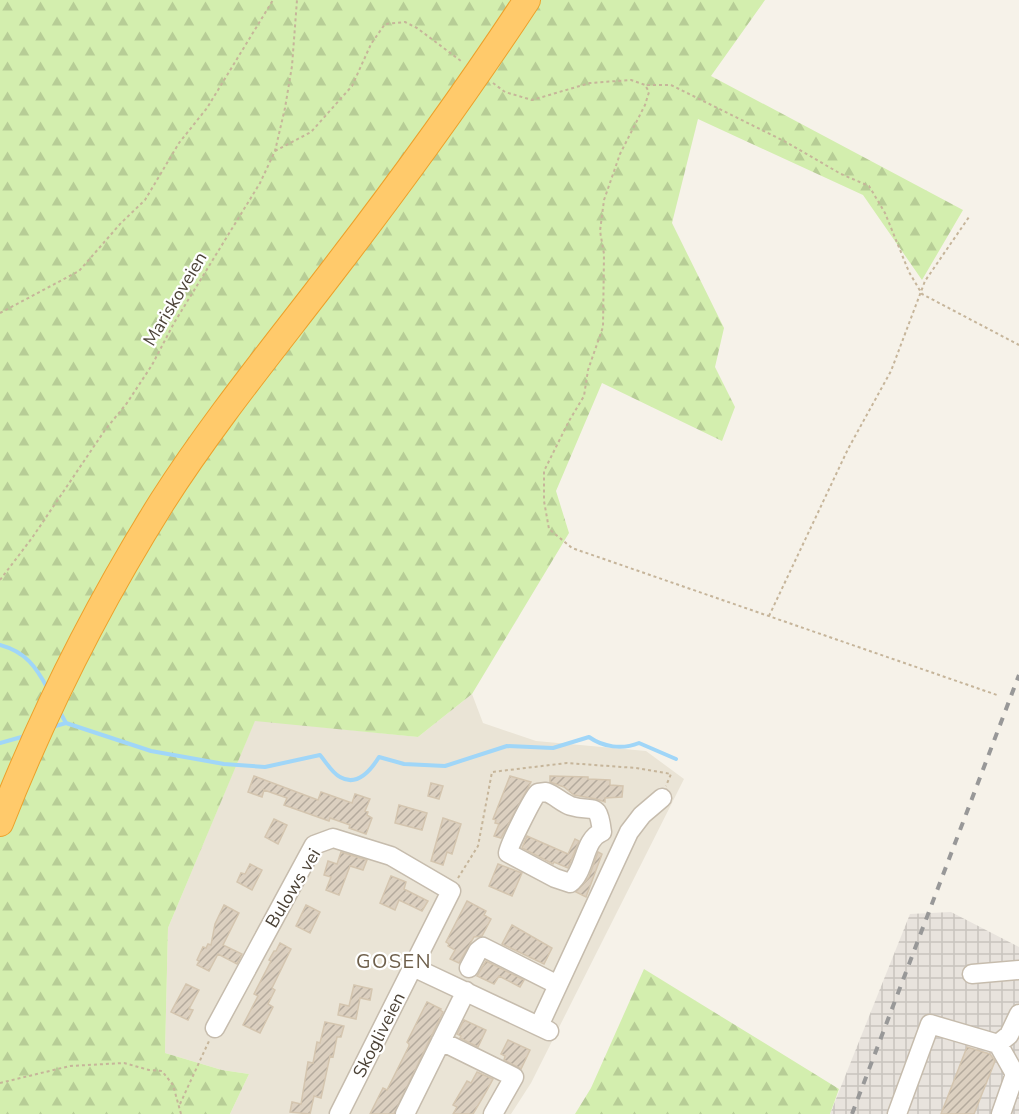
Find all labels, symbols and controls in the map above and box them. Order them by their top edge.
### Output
street label: Mariskoveien [138,248,212,350]
street label: Bulows vei [260,844,326,932]
district label: GOSEN [356,948,432,975]
street label: Skogliveien [347,988,411,1082]

